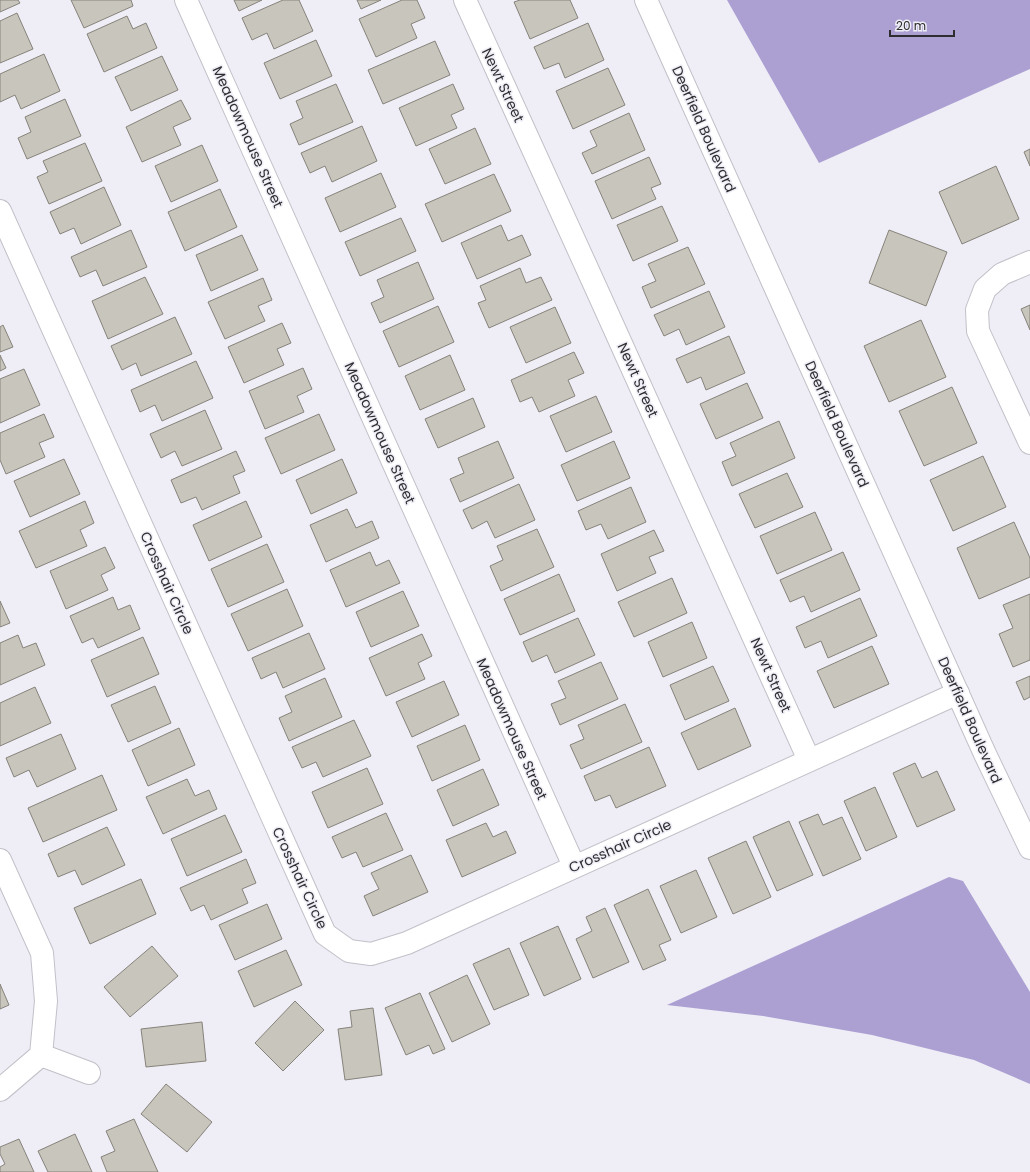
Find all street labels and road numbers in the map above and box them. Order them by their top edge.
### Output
street label: Newt Street [477,45,529,125]
street label: Meadowmouse Street [208,63,288,211]
street label: Deerfield Boulevard [667,63,741,195]
street label: Newt Street [613,339,663,421]
street label: Deerfield Boulevard [800,358,874,490]
street label: Meadowmouse Street [340,359,420,507]
street label: Crosshair Circle [135,528,199,638]
street label: Newt Street [746,634,796,716]
street label: Deerfield Boulevard [933,654,1007,786]
street label: Meadowmouse Street [472,655,552,803]
street label: Crosshair Circle [565,814,675,878]
street label: Crosshair Circle [268,824,333,933]

